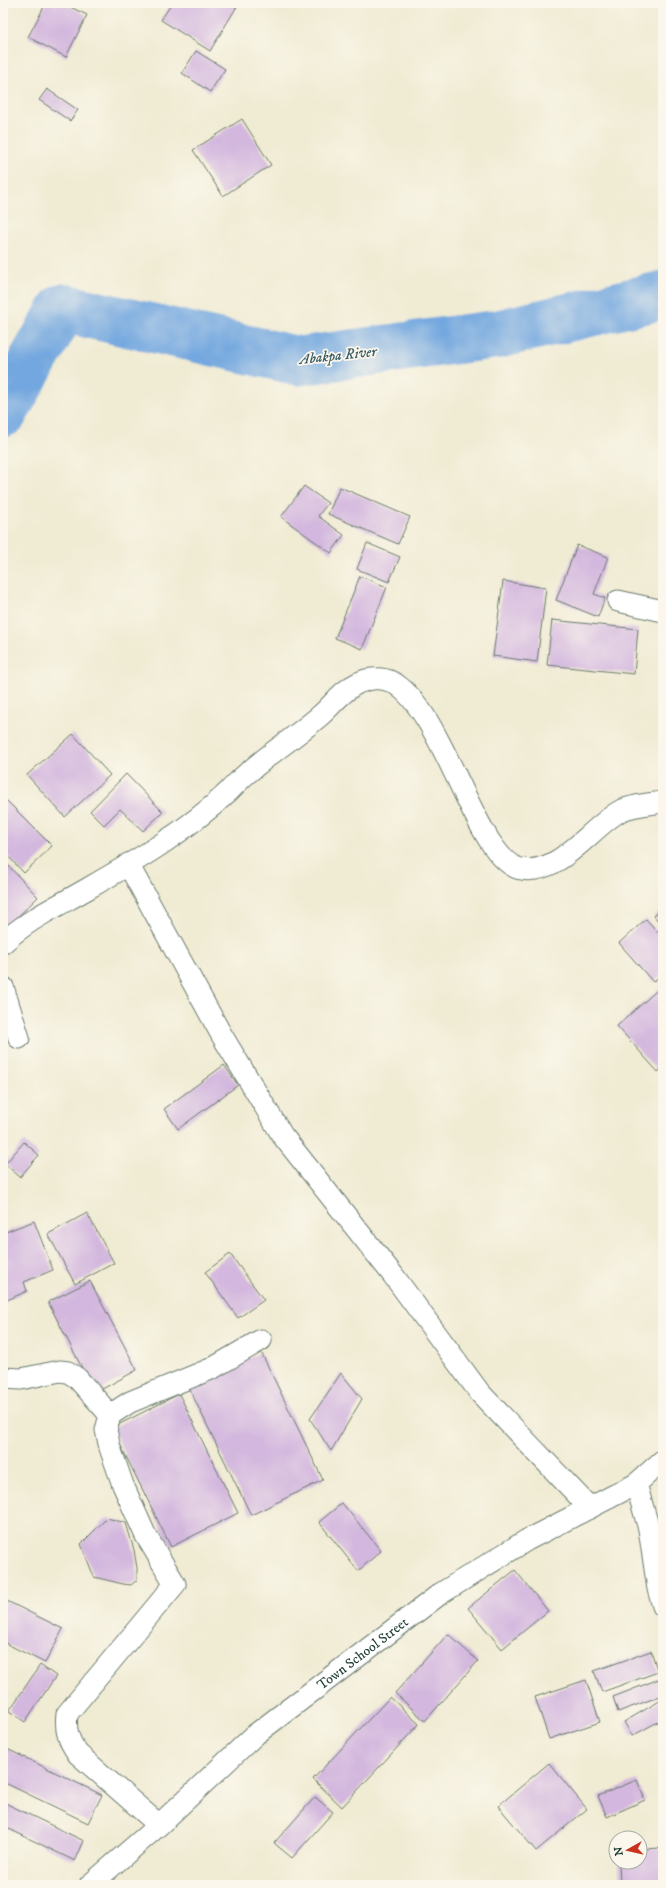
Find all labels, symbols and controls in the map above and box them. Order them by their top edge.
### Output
water label: Abakpa River [297,342,379,369]
street label: Town School Street [314,1613,412,1694]
north arrow [608,1830,648,1870]
text: N [612,1846,627,1857]

